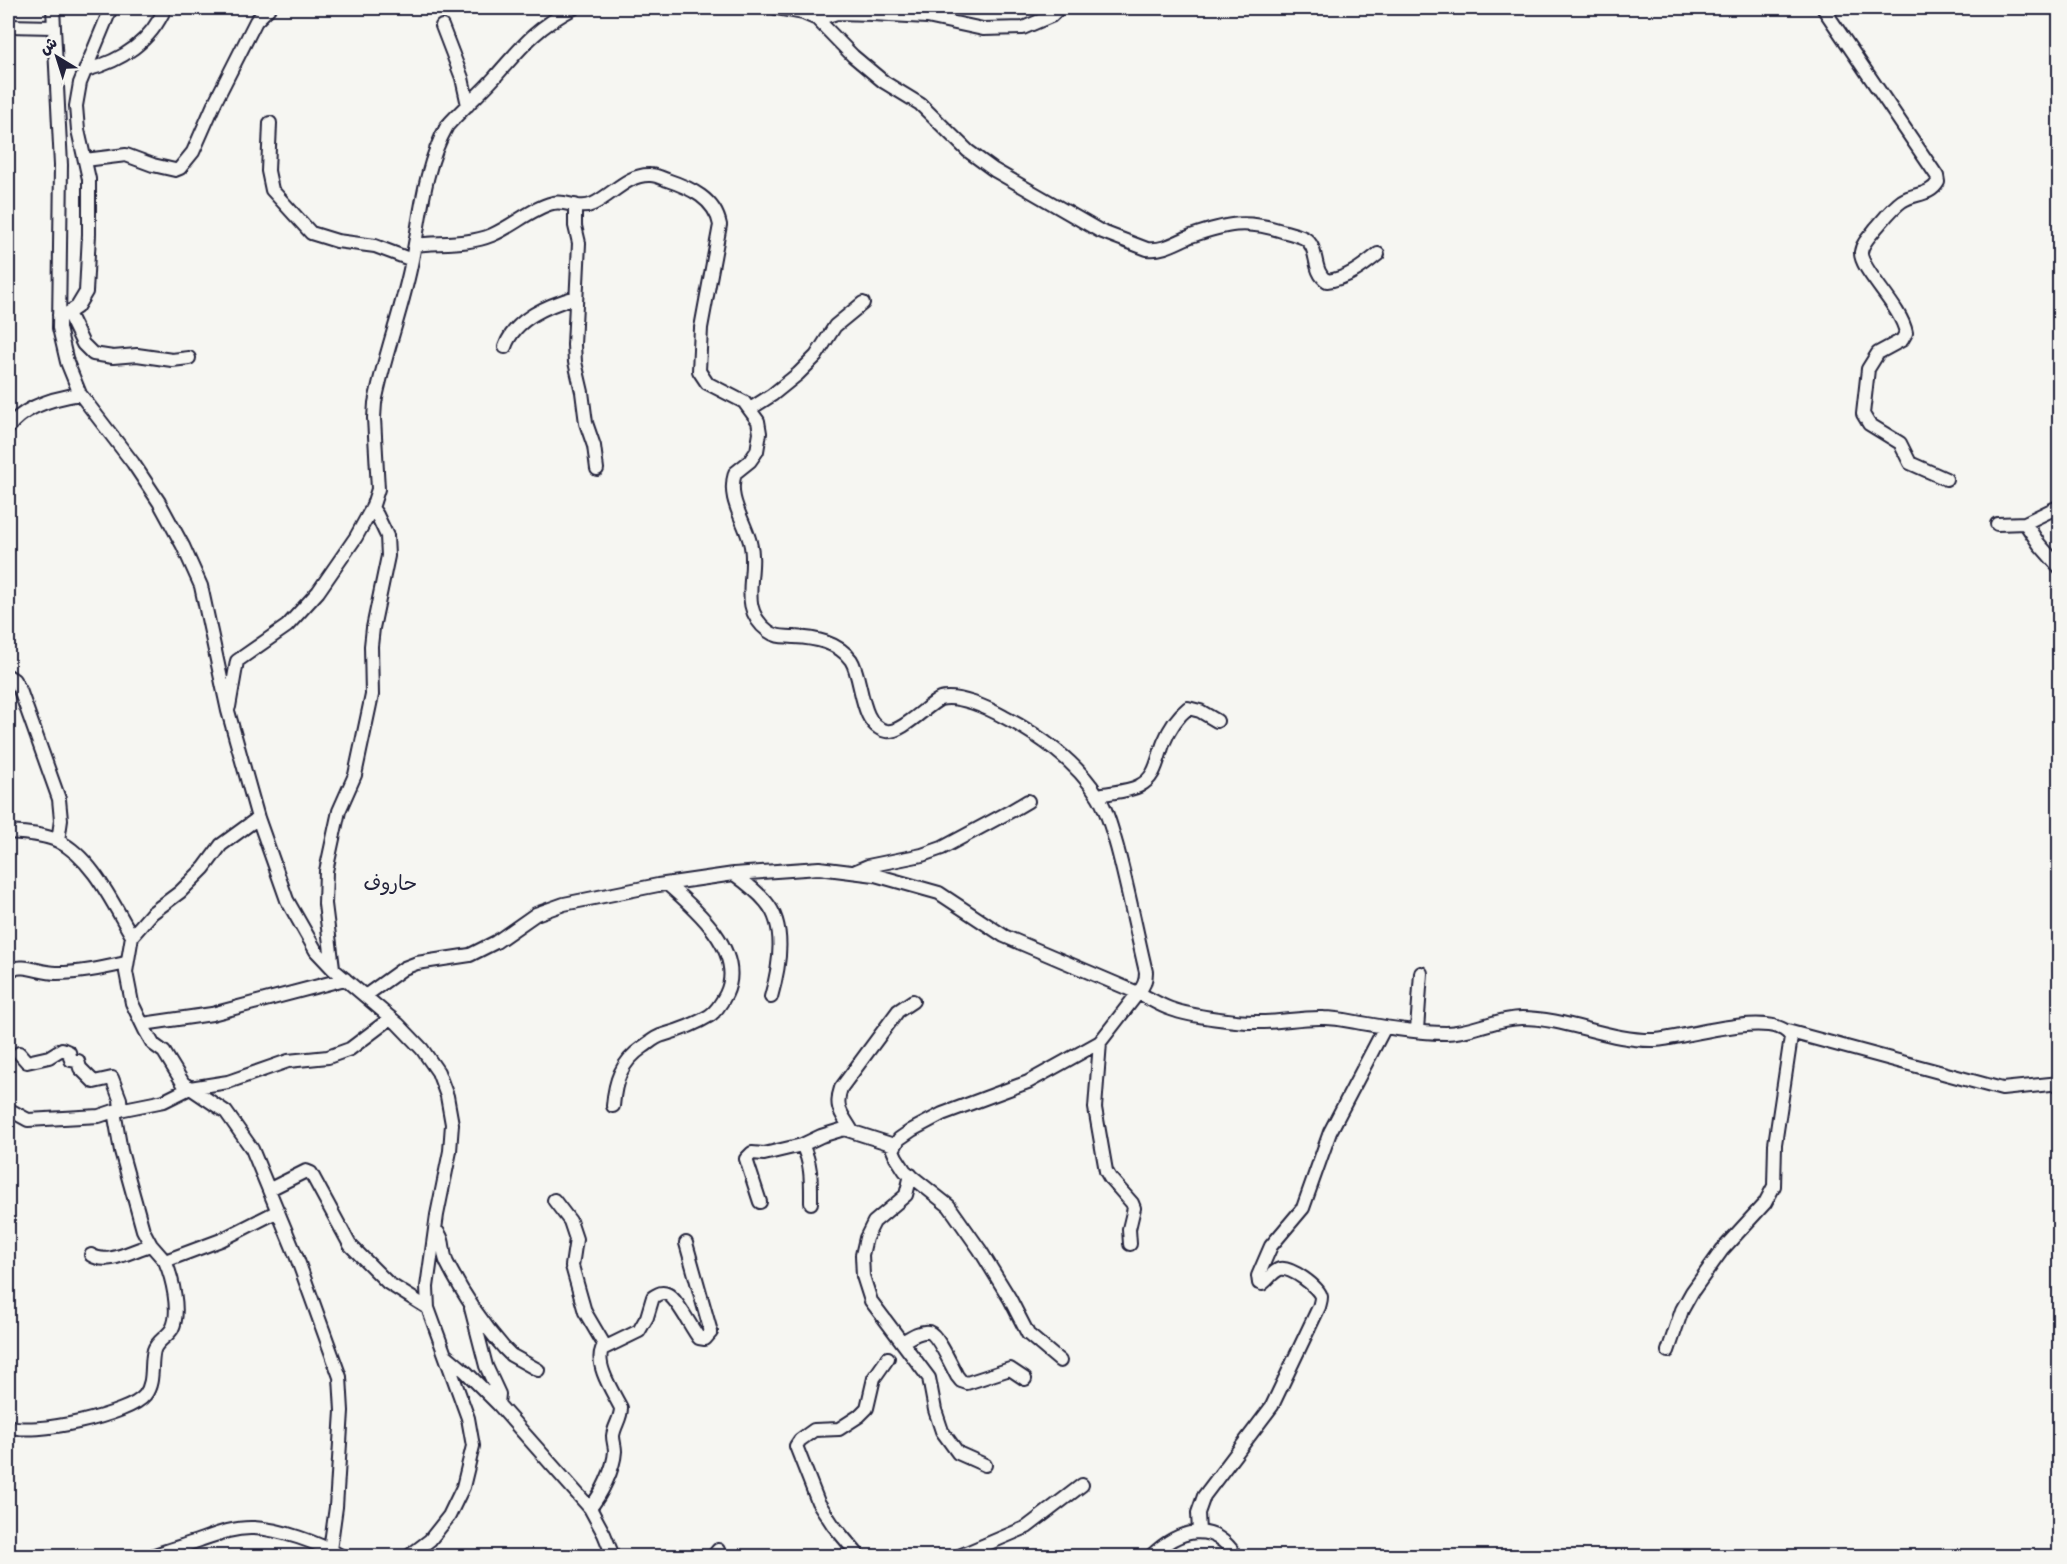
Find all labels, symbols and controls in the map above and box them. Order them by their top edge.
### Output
north arrow [27,27,87,87]
text: ش [34,31,63,62]
district label: حاروف [364,869,416,901]

